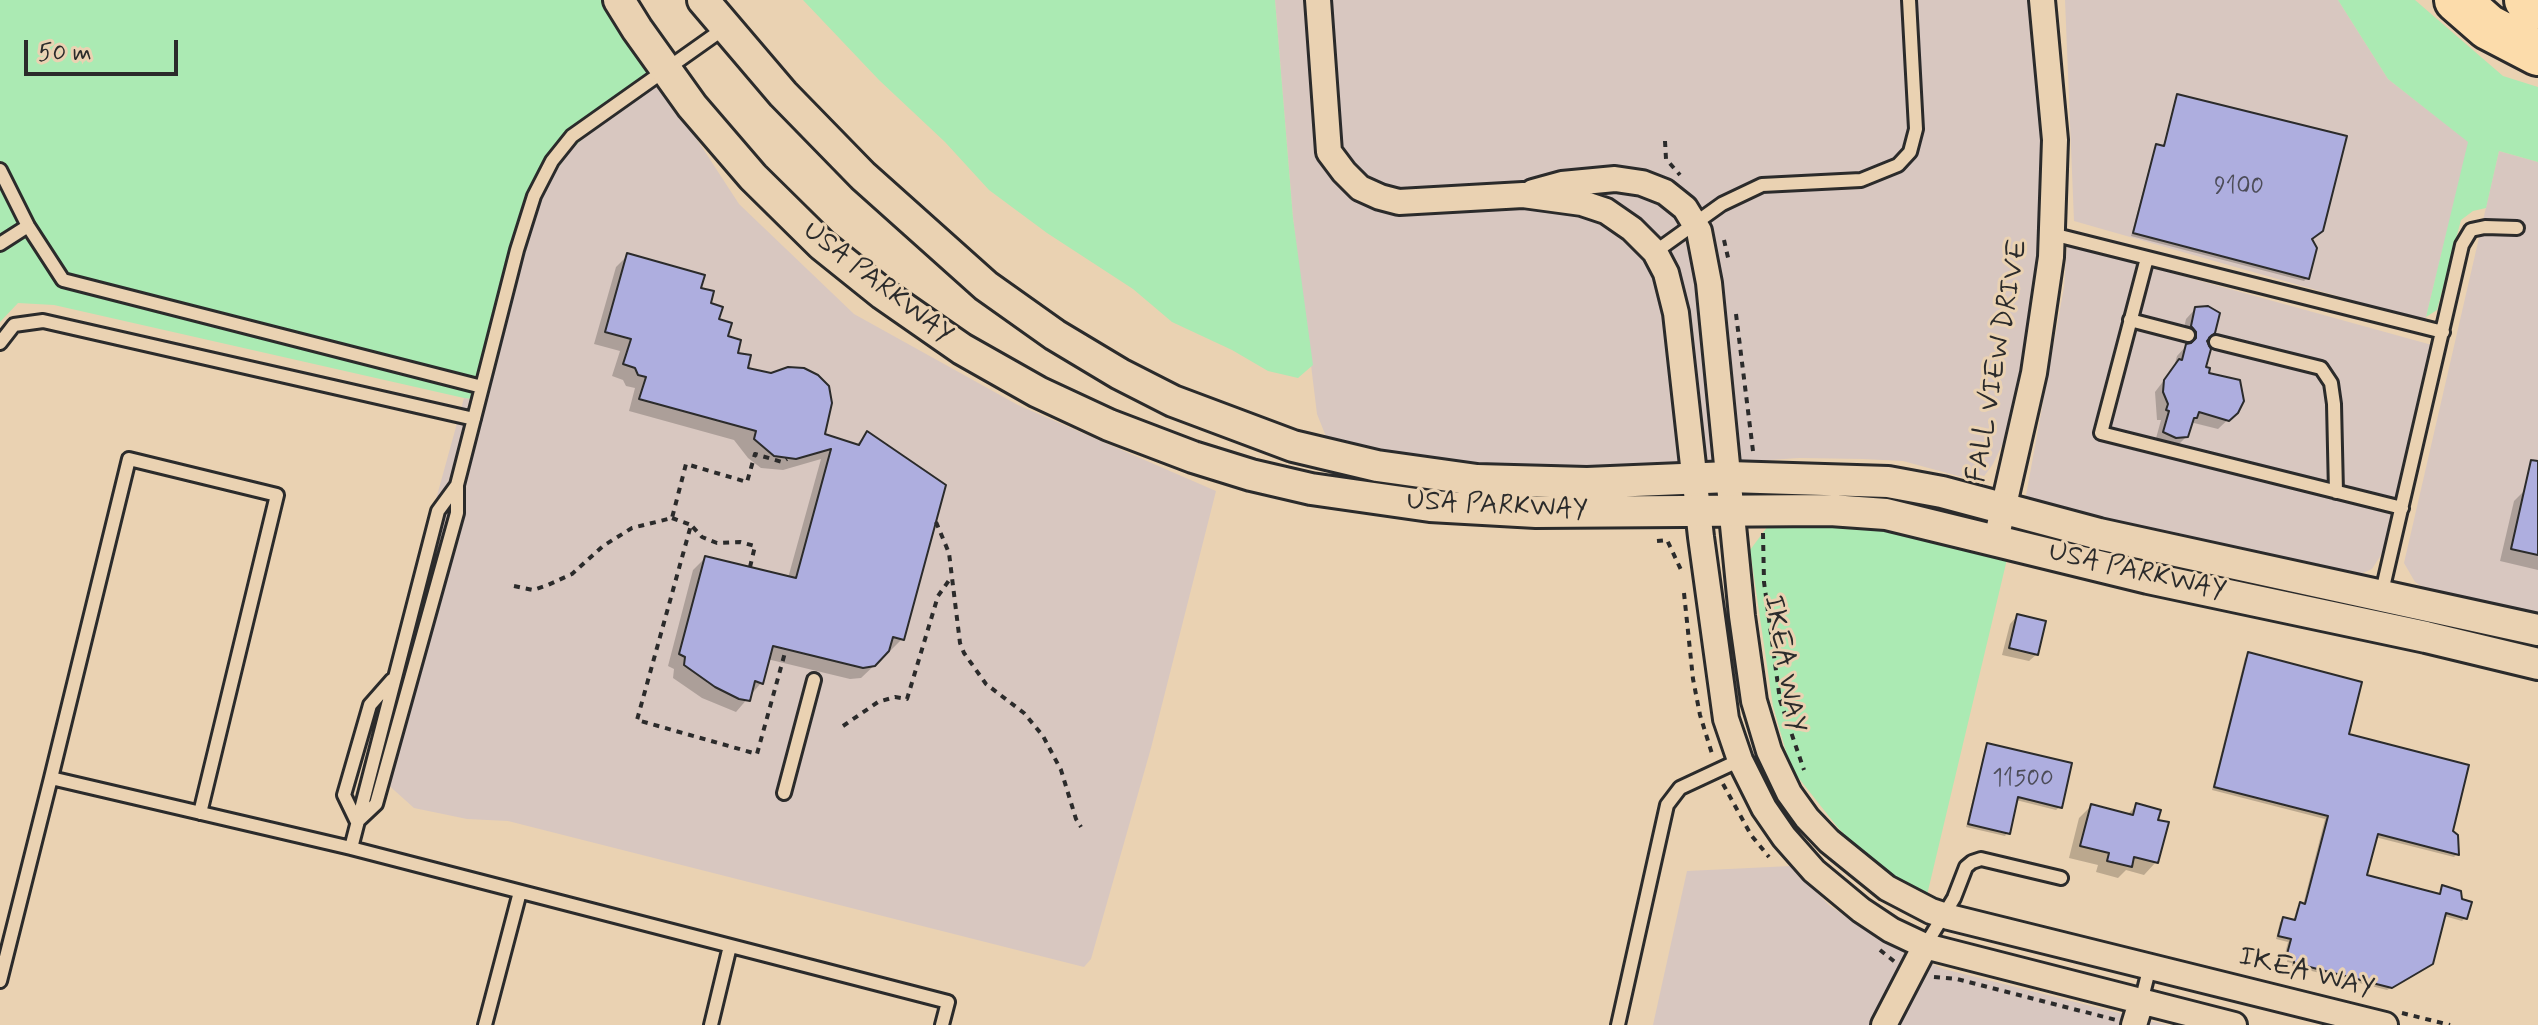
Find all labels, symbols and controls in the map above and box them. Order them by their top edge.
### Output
scale bar [28,24,182,74]
text: 50 m [38,38,92,69]
house number: 9100 [2214,174,2264,202]
street label: USA PARKWAY [795,215,959,353]
street label: FALL VIEW DRIVE [1961,237,2037,485]
street label: USA PARKWAY [1406,485,1588,529]
street label: USA PARKWAY [2045,536,2229,610]
street label: IKEA WAY [1754,593,1812,735]
house number: 11500 [1992,766,2054,794]
street label: IKEA WAY [2235,941,2377,1007]

